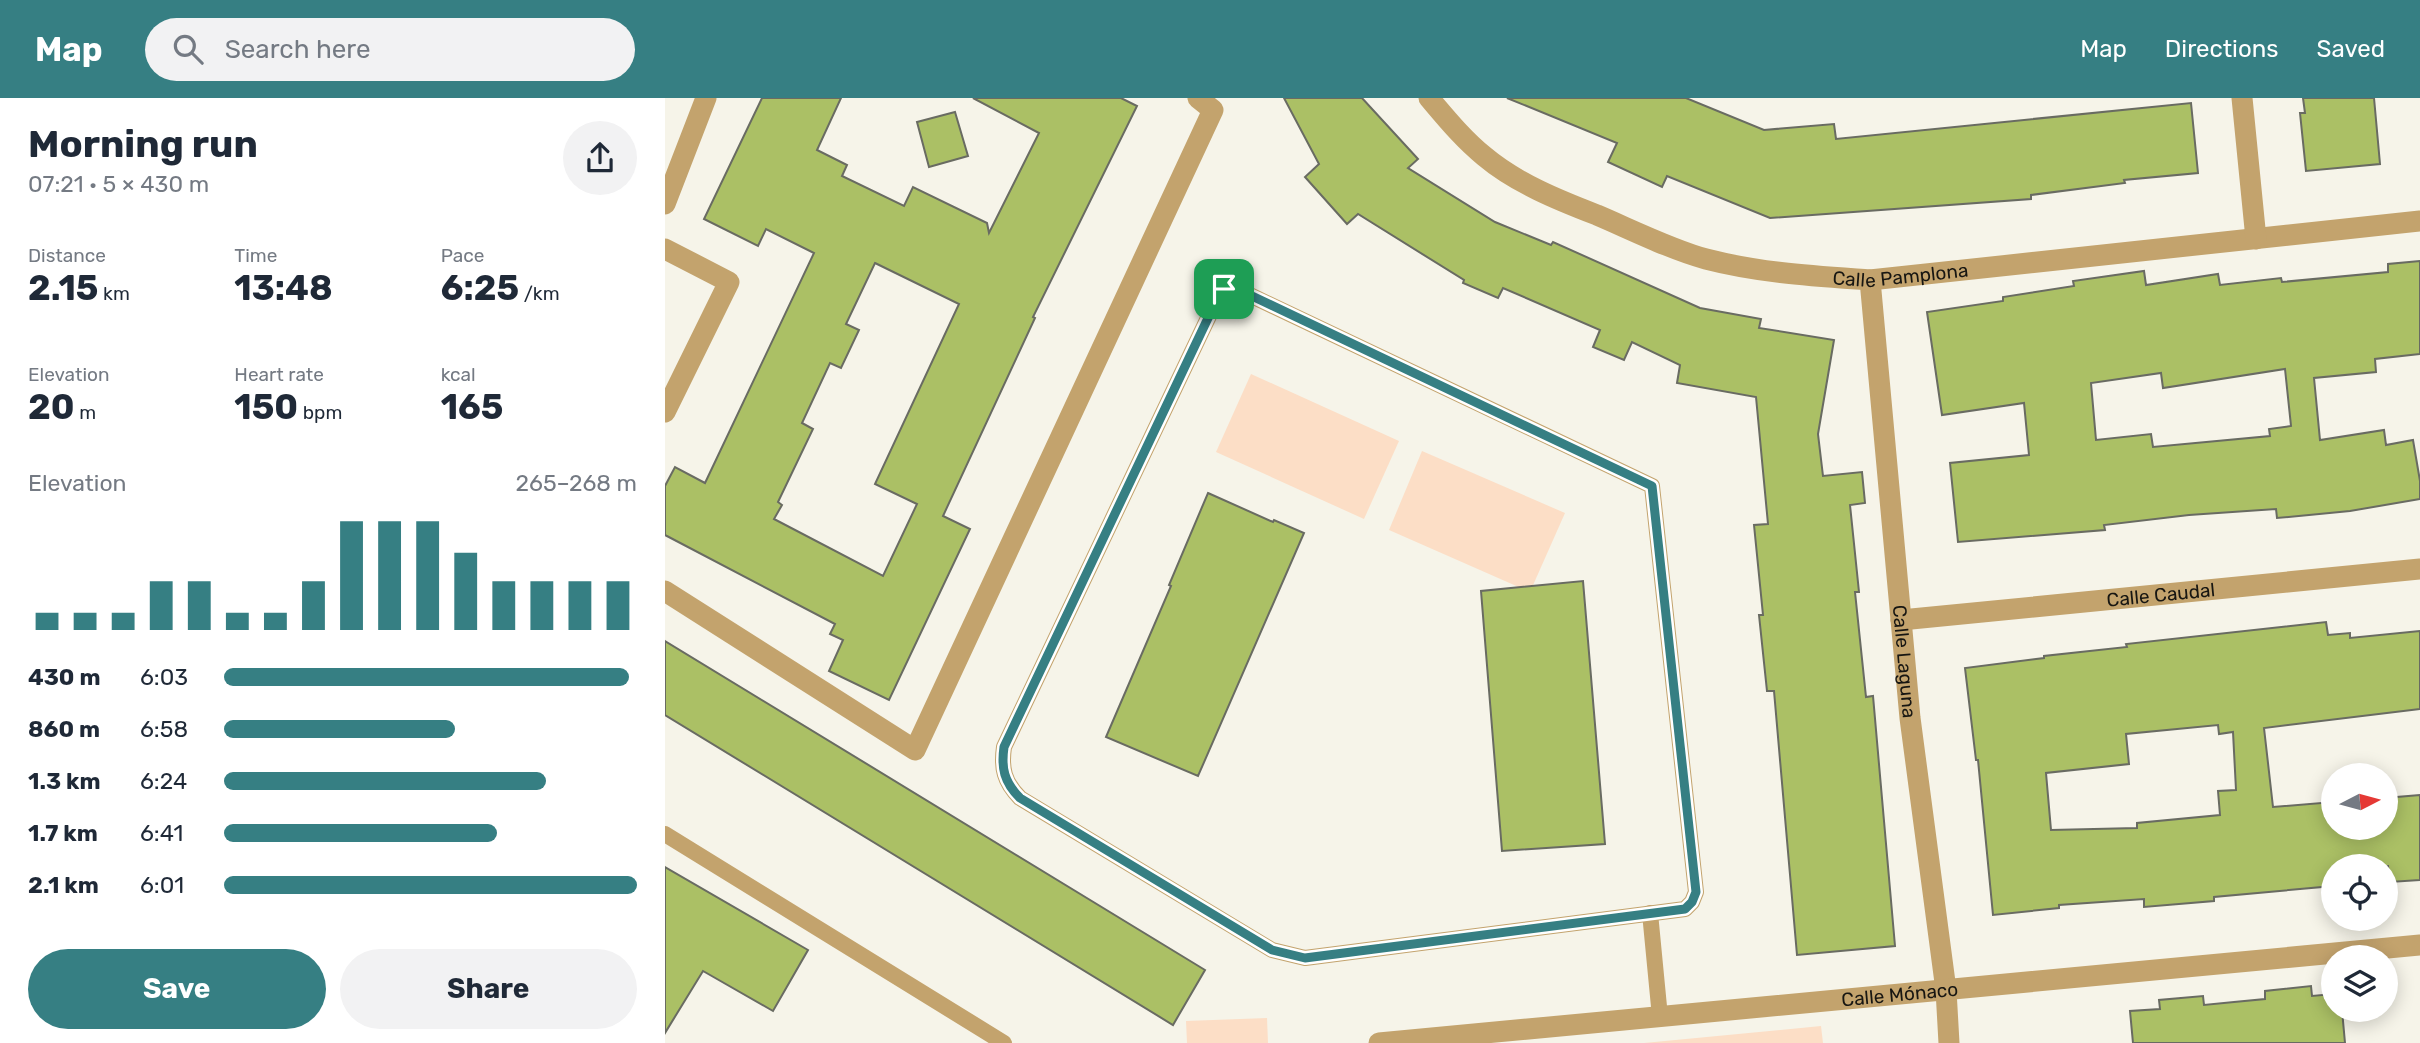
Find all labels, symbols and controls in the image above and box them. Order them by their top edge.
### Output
search box [145,18,635,81]
text: Map [35,30,103,69]
icon: search [169,30,207,68]
text: Search here [225,34,370,65]
text: Map [2080,35,2127,63]
text: Directions [2165,35,2278,63]
text: Saved [2316,35,2385,63]
text: Morning run [28,121,258,167]
button: share [563,121,637,195]
text: 07:21 · 5 × 430 m [28,170,209,198]
text: Distance [28,244,106,267]
text: Time [234,244,277,267]
text: Pace [441,244,484,267]
street label: Calle Pamplona [1832,258,1969,292]
pin [1194,259,1254,319]
text: 2.15 [28,267,98,309]
text: 13:48 [234,267,333,309]
text: 6:25 [441,267,519,309]
icon: arrive [1205,270,1243,308]
text: km [98,282,130,305]
text: /km [519,282,560,305]
text: Elevation [28,363,109,386]
text: Heart rate [234,363,324,386]
text: kcal [441,363,476,386]
text: 20 [28,386,75,428]
text: 150 [234,386,298,428]
text: 165 [441,386,503,428]
text: m [75,401,96,424]
text: bpm [298,401,342,424]
text: Elevation [28,469,127,497]
text: 265–268 m [516,469,637,497]
street label: Calle Caudal [2106,578,2216,611]
street label: Calle Laguna [1888,604,1921,719]
text: 430 m [28,663,100,691]
text: 6:03 [140,663,188,691]
text: 860 m [28,715,100,743]
text: 6:58 [140,715,188,743]
north arrow [2321,763,2397,840]
map controls [2321,763,2398,1022]
text: 1.3 km [28,767,101,795]
text: 6:24 [140,767,187,795]
text: 1.7 km [28,819,98,847]
text: 6:41 [140,819,183,847]
button: locate [2321,854,2398,931]
text: 2.1 km [28,871,99,899]
text: 6:01 [140,871,184,899]
button: layers [2321,945,2398,1022]
button: Save [28,949,326,1029]
button: Share [340,949,637,1029]
street label: Calle Mónaco [1840,977,1959,1011]

